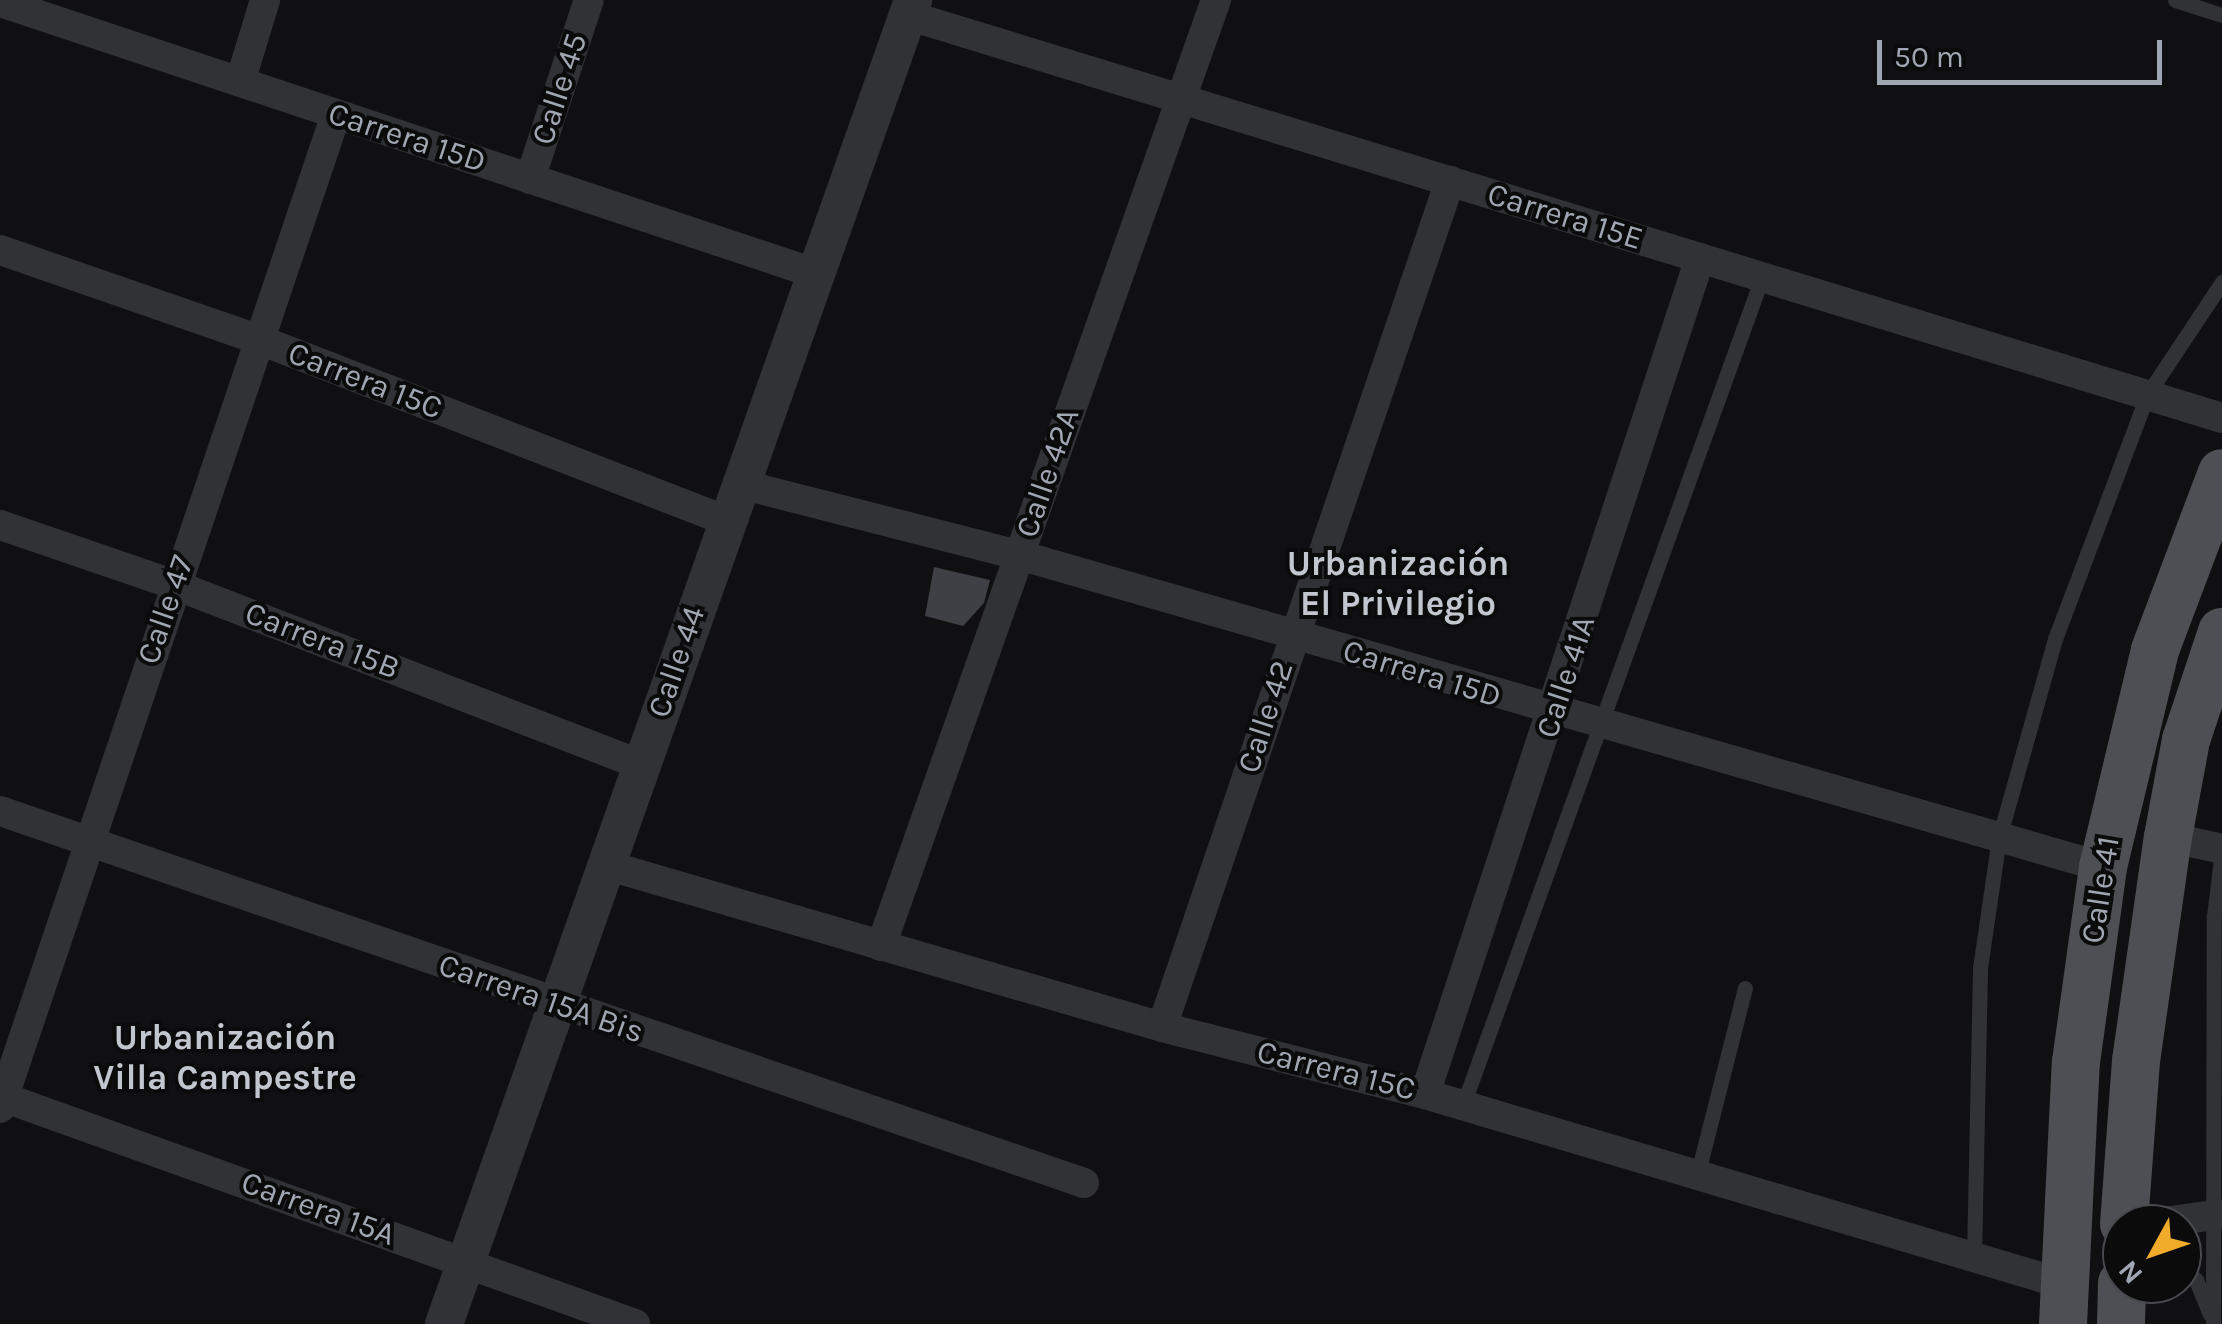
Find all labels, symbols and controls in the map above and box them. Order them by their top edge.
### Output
scale bar [1882,20,2167,82]
street label: Calle 45 [524,28,596,150]
text: 50 m [1894,39,1964,75]
street label: Carrera 15D [323,95,491,181]
street label: Carrera 15E [1483,175,1647,259]
street label: Carrera 15C [283,334,447,428]
street label: Calle 42A [1008,403,1088,543]
district label: Urbanización El Privilegio [1287,543,1509,625]
street label: Calle 47 [130,551,202,669]
street label: Carrera 15B [239,594,405,688]
street label: Calle 44 [640,601,714,723]
street label: Calle 41A [1528,611,1604,743]
street label: Carrera 15D [1338,632,1506,716]
street label: Calle 42 [1230,656,1302,778]
street label: Calle 41 [2074,834,2128,946]
street label: Carrera 15A Bis [433,946,649,1052]
district label: Urbanización Villa Campestre [93,1017,357,1099]
street label: Carrera 15C [1253,1033,1419,1109]
street label: Carrera 15A [236,1163,400,1255]
north arrow [2102,1204,2202,1304]
text: N [2111,1254,2149,1291]

